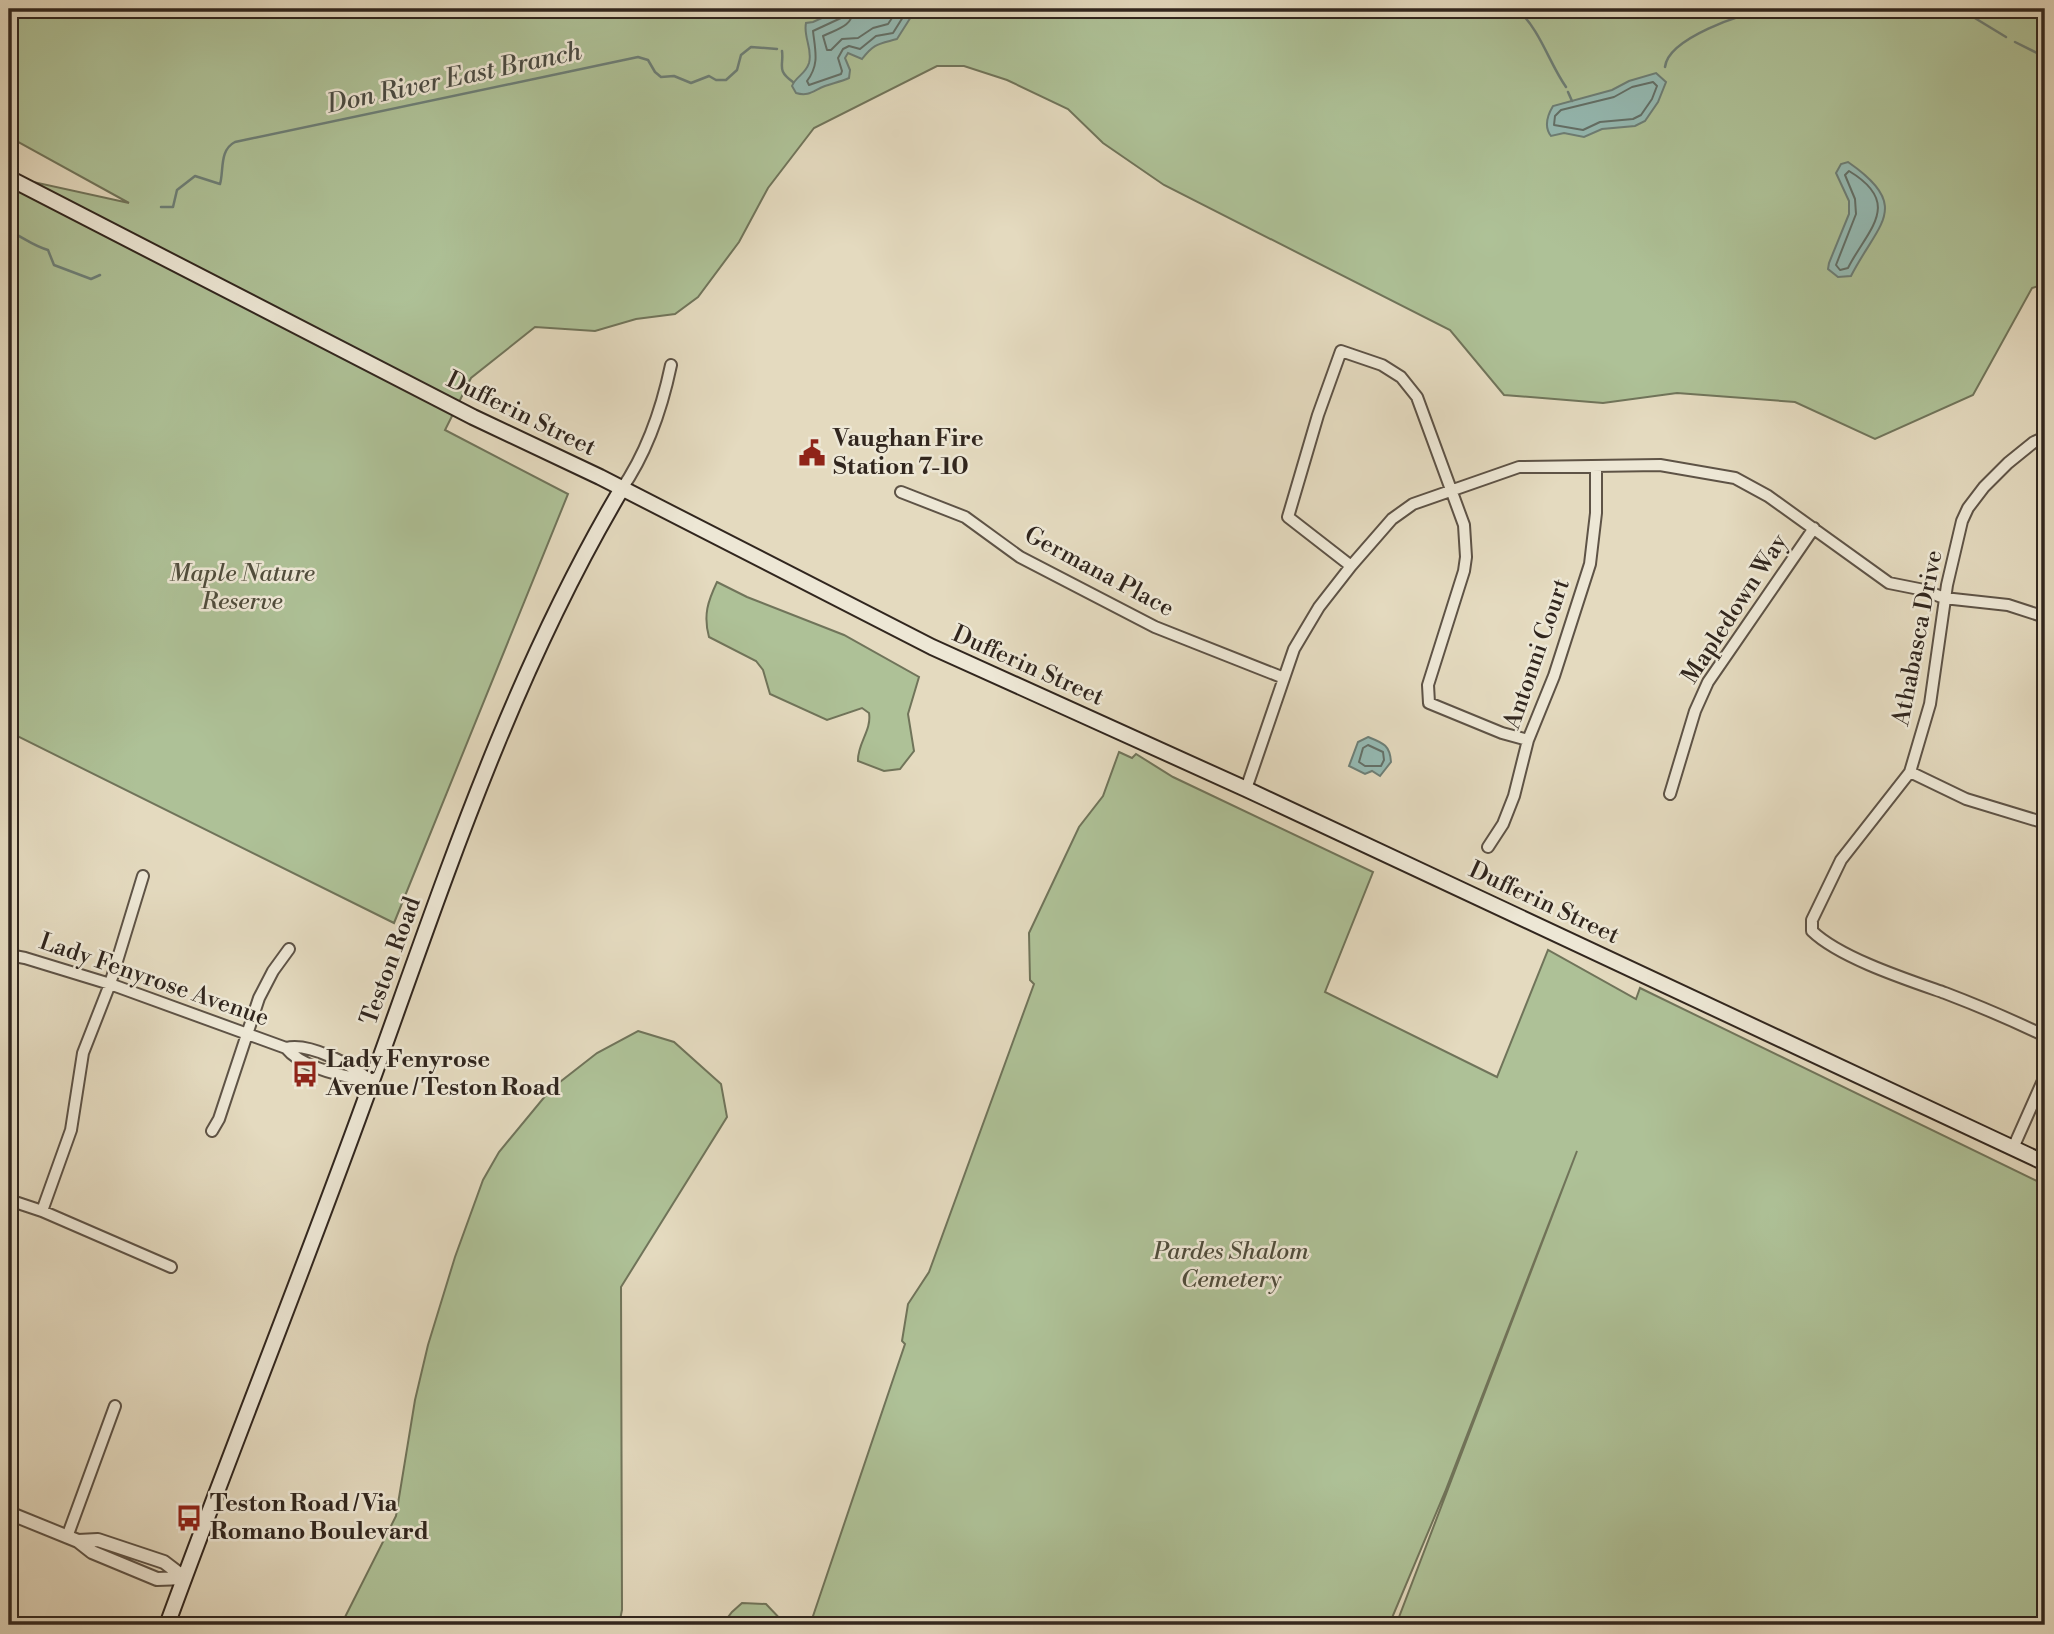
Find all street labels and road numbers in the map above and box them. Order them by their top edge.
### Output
street label: Dufferin Street [441,365,601,463]
street label: Germana Place [1019,520,1179,624]
street label: Mapledown Way [1675,528,1795,690]
street label: Athabasca Drive [1886,548,1950,729]
street label: Antonni Court [1497,574,1577,734]
street label: Dufferin Street [948,619,1109,713]
street label: Dufferin Street [1464,855,1625,951]
street label: Teston Road [354,893,428,1029]
street label: Lady Fenyrose Avenue [35,927,273,1033]

